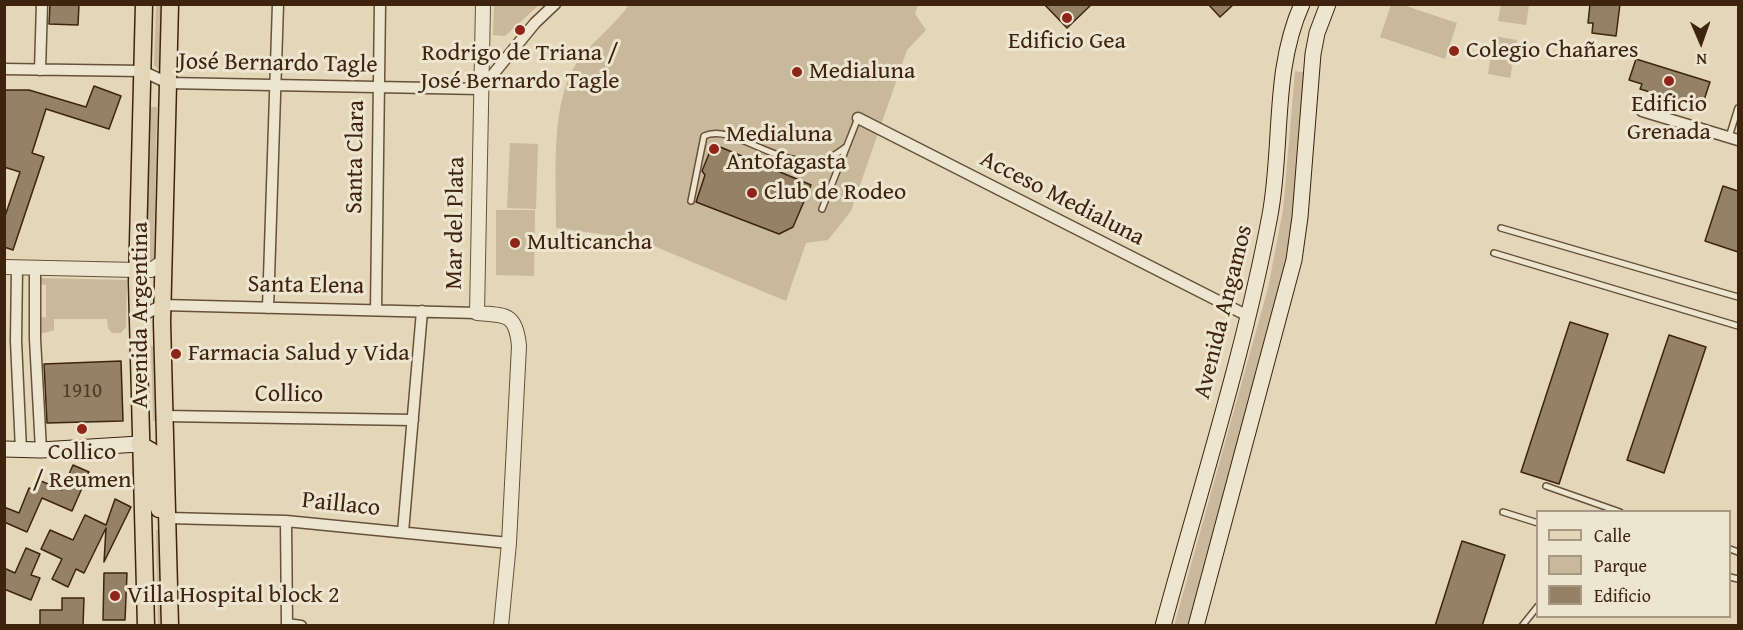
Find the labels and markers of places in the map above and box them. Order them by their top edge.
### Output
marker: Edificio Gea [1060,11,1074,25]
marker: Rodrigo de Triana / José Bernardo Tagle [513,23,527,37]
place label: Edificio Gea [1008,28,1126,56]
place label: Colegio Chañares [1466,37,1639,65]
place label: Rodrigo de Triana / José Bernardo Tagle [420,40,620,96]
marker: Colegio Chañares [1447,44,1461,58]
place label: Medialuna [809,58,915,86]
marker: Medialuna [790,65,804,79]
marker: Edificio Grenada [1662,74,1676,88]
place label: Edificio Grenada [1627,91,1711,147]
place label: Medialuna Antofagasta [726,121,846,177]
marker: Medialuna Antofagasta [707,142,721,156]
place label: Club de Rodeo [764,179,906,207]
marker: Club de Rodeo [745,186,759,200]
place label: Multicancha [527,229,652,257]
marker: Multicancha [508,236,522,250]
place label: Farmacia Salud y Vida [188,340,410,368]
marker: Farmacia Salud y Vida [169,347,183,361]
marker: Collico / Reumen [75,422,89,436]
place label: Collico / Reumen [32,439,132,495]
place label: Villa Hospital block 2 [127,582,339,610]
marker: Villa Hospital block 2 [108,589,122,603]

